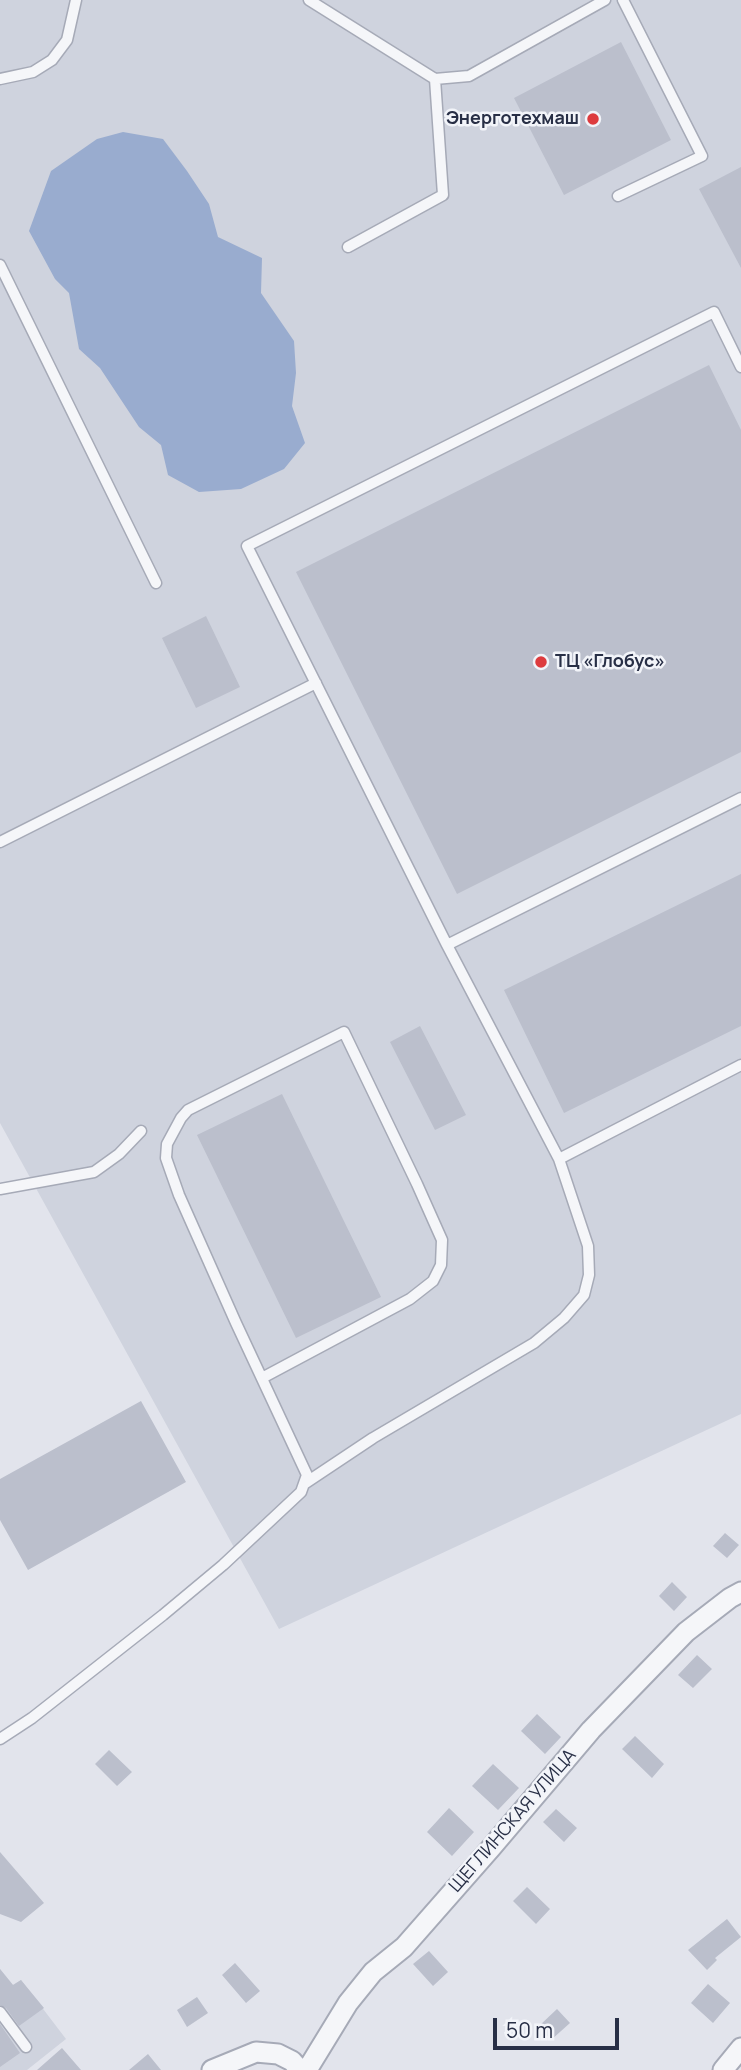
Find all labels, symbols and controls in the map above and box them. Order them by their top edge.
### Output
place label: Энерготехмаш [446,108,579,130]
marker: Энерготехмаш [585,111,601,127]
place label: ТЦ «Глобус» [555,651,665,673]
marker: ТЦ «Глобус» [533,654,549,670]
street label: ЩЕГЛИНСКАЯ УЛИЦА [445,1745,581,1897]
scale bar [496,2004,622,2048]
text: 50 m [506,2016,553,2044]

